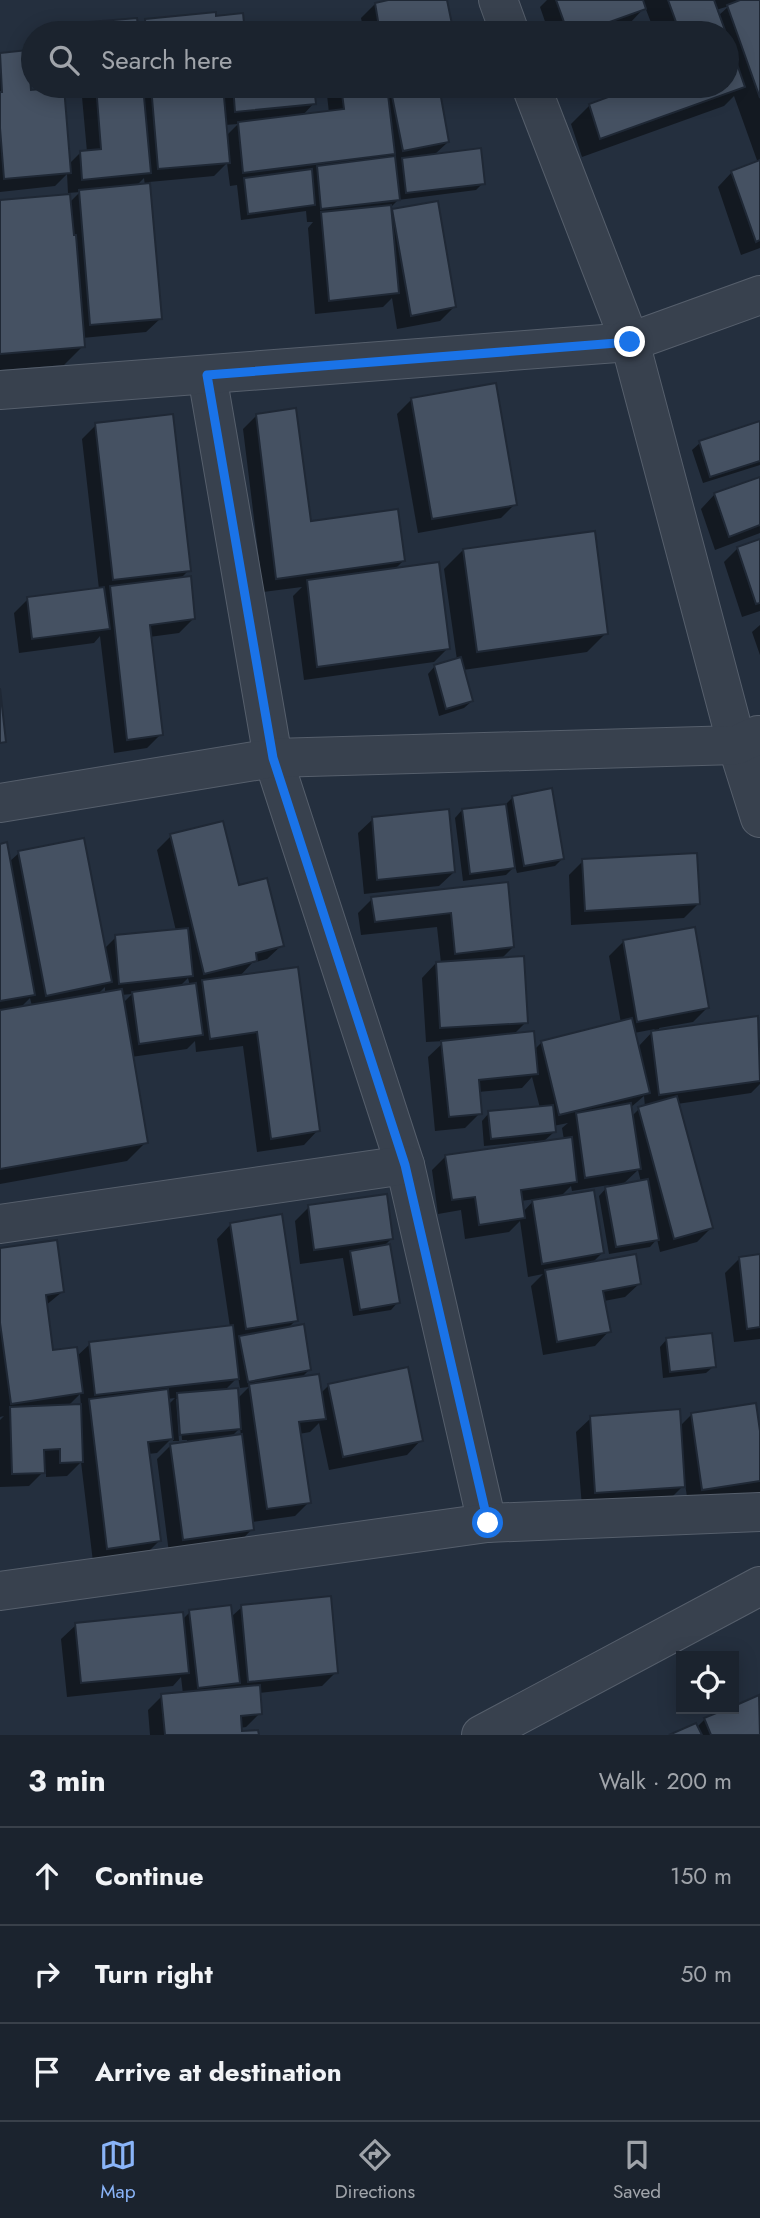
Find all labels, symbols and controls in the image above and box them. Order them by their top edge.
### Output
search box [21,21,739,98]
icon: search [45,41,83,79]
text: Search here [101,41,233,79]
route end [614,326,645,357]
route start [472,1507,503,1538]
map controls [676,1651,739,1714]
button: locate [676,1651,739,1714]
text: 3 min [28,1759,106,1802]
text: Walk · 200 m [599,1764,732,1798]
icon: ahead [28,1857,66,1895]
text: Continue [95,1857,204,1895]
text: 150 m [670,1859,732,1893]
icon: right [28,1955,66,1993]
text: Turn right [95,1955,213,1993]
text: 50 m [680,1957,732,1991]
icon: arrive [28,2053,66,2091]
text: Arrive at destination [95,2053,342,2091]
tab: Map [99,2136,137,2205]
tab: Directions [335,2136,415,2205]
tab: Saved [613,2136,661,2205]

